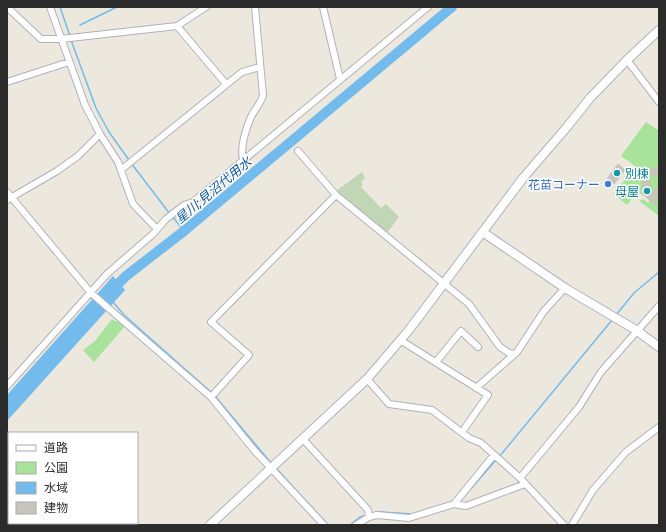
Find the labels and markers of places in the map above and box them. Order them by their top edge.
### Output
place label: 別棟 [625,165,649,182]
marker: 別棟 [612,168,622,178]
place label: 花苗コーナー [528,176,600,193]
marker: 花苗コーナー [603,179,613,189]
place label: 母屋 [615,183,639,200]
marker: 母屋 [642,186,652,196]

